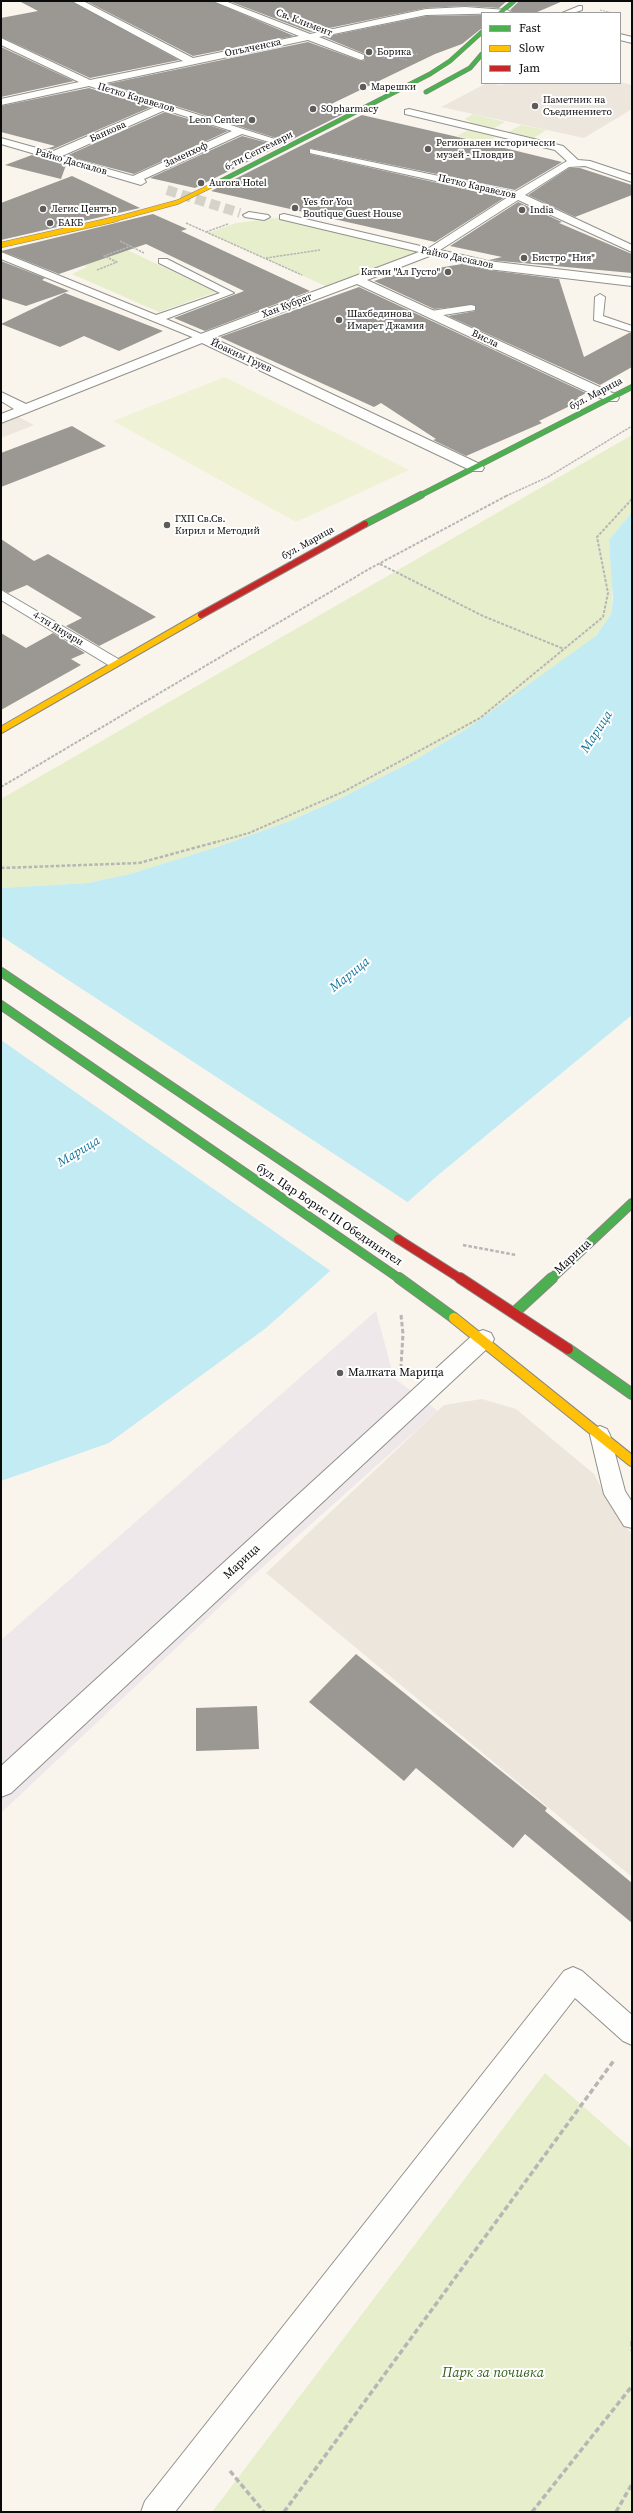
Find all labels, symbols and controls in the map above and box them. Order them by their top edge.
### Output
street label: Св. Климент [274,7,334,39]
legend [481,12,621,84]
text: Fast [519,20,541,36]
street label: Опълченска [224,36,282,60]
text: Slow [519,40,544,56]
place label: Борика [377,46,411,58]
marker: Борика [364,47,374,57]
text: Jam [519,60,540,76]
street label: Петко Каравелов [96,81,176,115]
place label: Марешки [371,81,416,93]
marker: Марешки [358,82,368,92]
place label: Паметник на Съединението [543,94,612,118]
marker: Паметник на Съединението [530,101,540,111]
place label: SOpharmacy [321,103,378,115]
marker: SOpharmacy [308,104,318,114]
place label: Leon Center [189,114,244,126]
marker: Leon Center [247,115,257,125]
street label: Банкова [88,119,128,145]
street label: 6-ти Септември [223,129,295,173]
place label: Регионален исторически музей - Пловдив [436,137,556,160]
street label: Заменхоф [162,140,210,170]
marker: Регионален исторически музей - Пловдив [423,144,433,154]
street label: Райко Даскалов [34,146,108,178]
street label: Петко Каравелов [437,172,517,202]
place label: Aurora Hotel [209,177,267,189]
marker: Aurora Hotel [196,178,206,188]
place label: Yes for You Boutique Guest House [303,196,401,220]
place label: Легис Център [51,203,117,215]
marker: Yes for You Boutique Guest House [290,203,300,213]
marker: Легис Център [38,204,48,214]
place label: India [530,204,554,216]
marker: India [517,205,527,215]
place label: БАКБ [58,217,83,229]
marker: БАКБ [45,218,55,228]
street label: Райко Даскалов [420,244,494,272]
place label: Бистро "Ния" [532,252,595,264]
marker: Бистро "Ния" [519,253,529,263]
place label: Катми "Ал Густо" [361,266,440,278]
marker: Катми "Ал Густо" [443,267,453,277]
street label: Хан Кубрат [260,291,314,321]
place label: Шахбединова Имарет Джамия [347,308,424,332]
marker: Шахбединова Имарет Джамия [334,315,344,325]
street label: Висла [470,328,500,350]
street label: Йоаким Груев [208,337,274,375]
street label: бул. Марица [567,375,625,413]
place label: ГХП Св.Св. Кирил и Методий [175,513,260,536]
marker: ГХП Св.Св. Кирил и Методий [162,520,172,530]
street label: бул. Марица [280,524,336,562]
street label: 4-ти Януари [31,609,85,649]
water label: Марица [578,708,616,756]
water label: Марица [327,954,373,996]
water label: Марица [55,1133,103,1171]
street label: бул. Цар Борис III Обединител [253,1161,405,1269]
street label: Марица [552,1236,594,1278]
place label: Малката Марица [348,1366,444,1380]
marker: Малката Марица [335,1368,345,1378]
street label: Марица [221,1541,263,1583]
park label: Парк за почивка [442,2365,544,2381]

